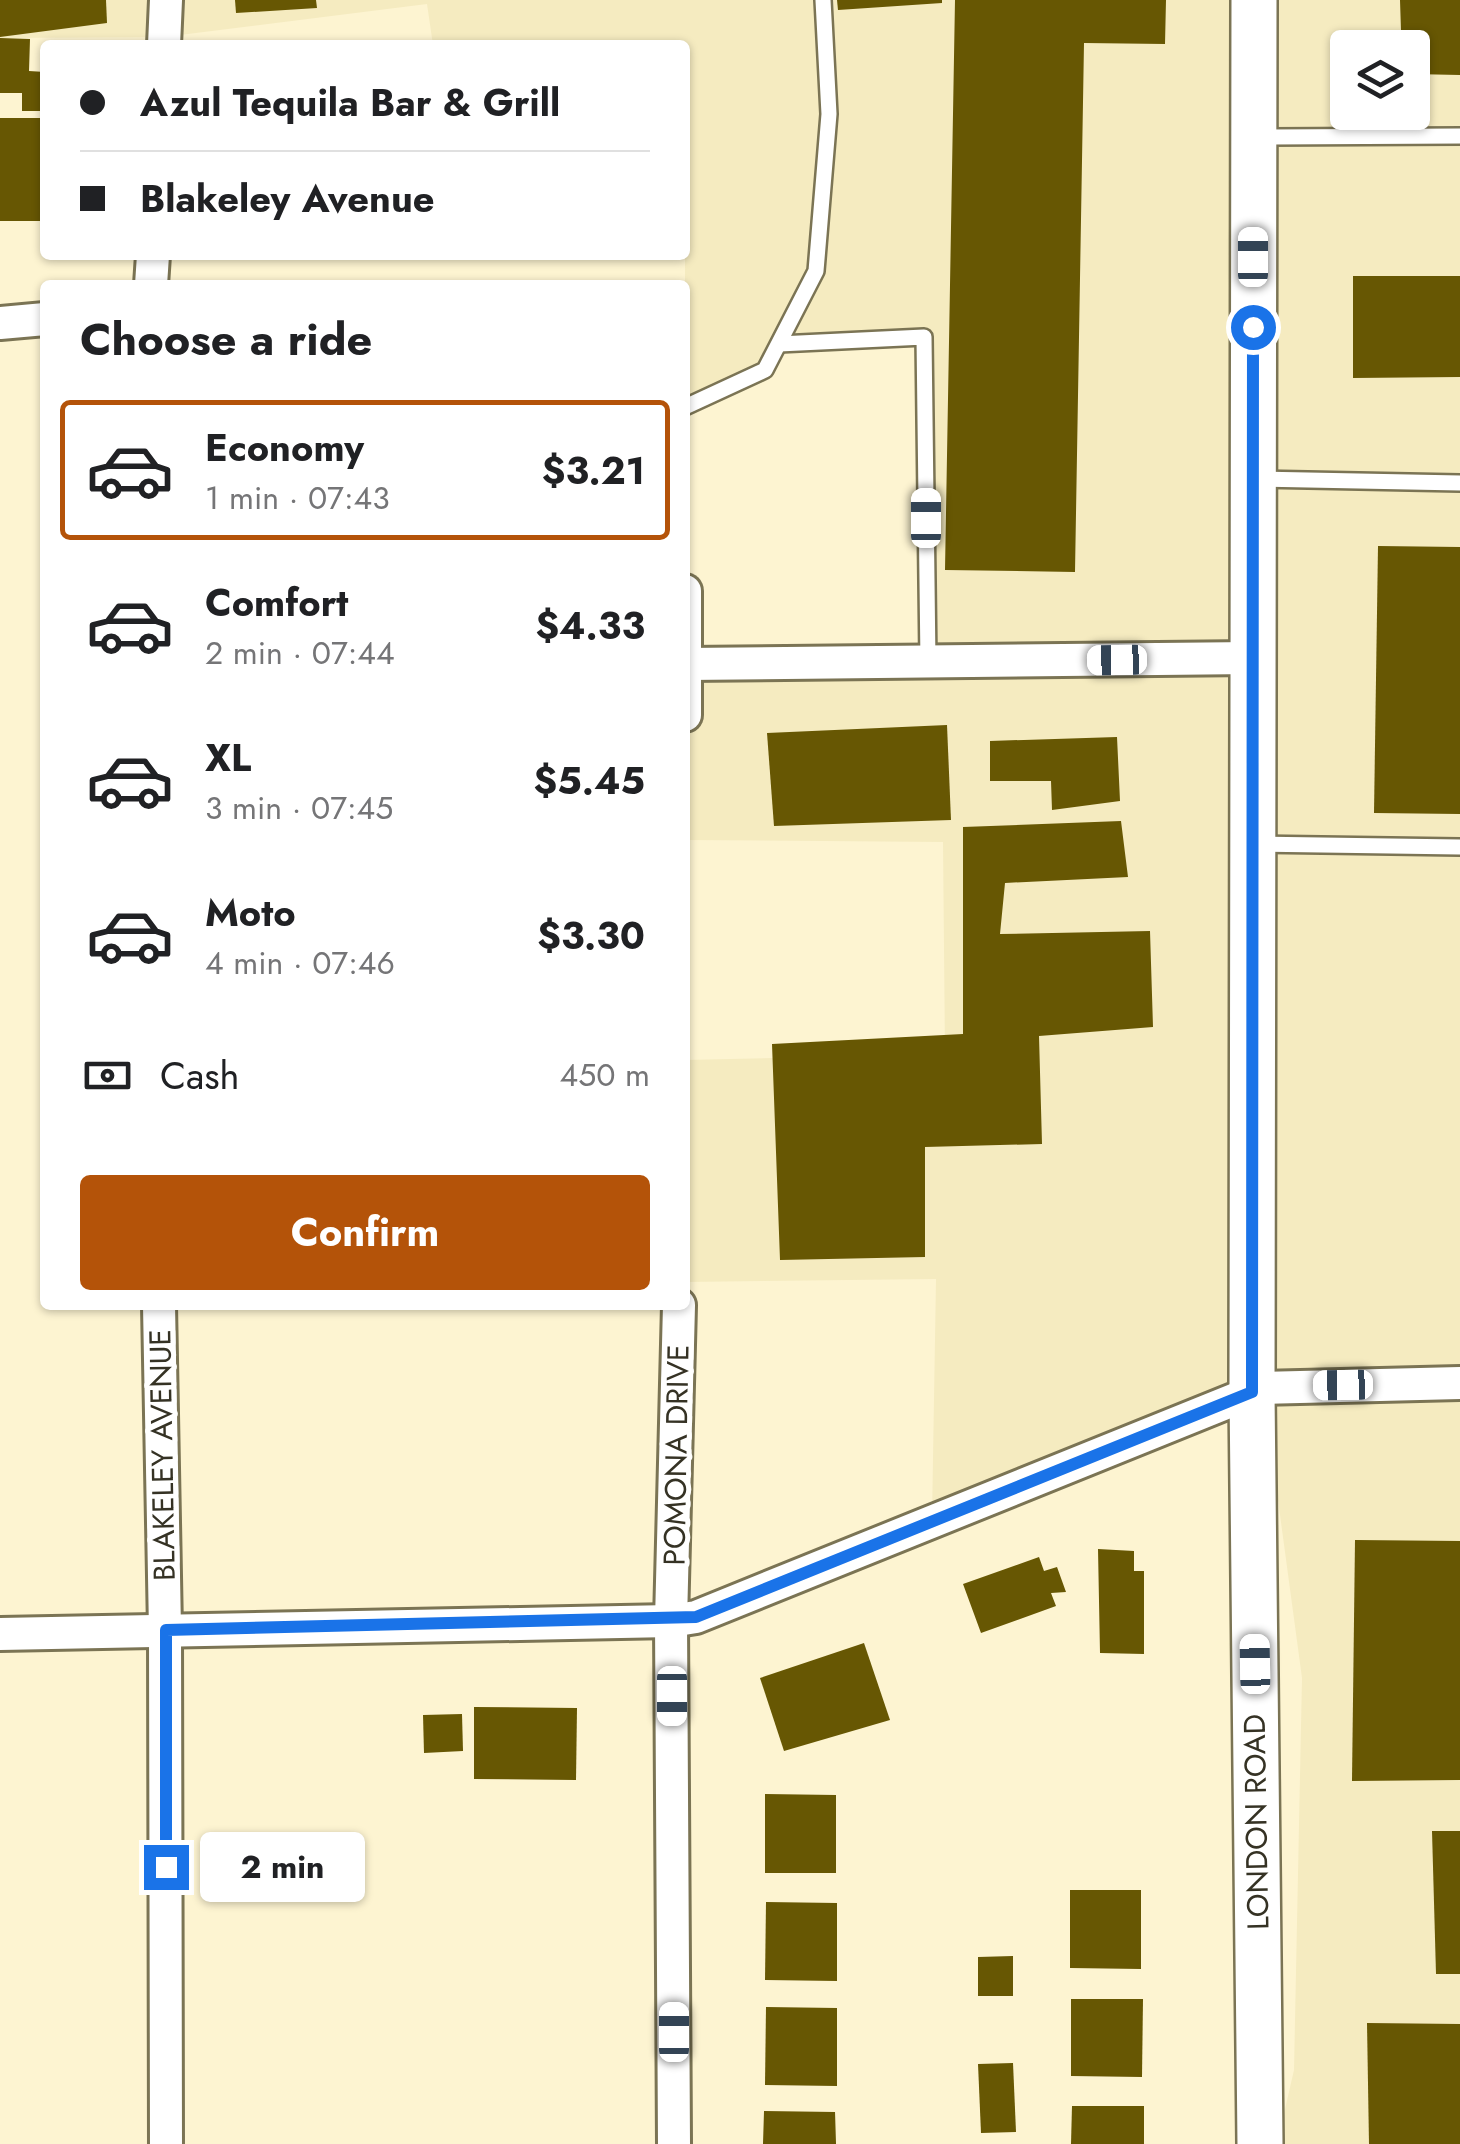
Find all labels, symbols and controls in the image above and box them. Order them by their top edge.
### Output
map controls [1330,30,1430,130]
button: layers [1330,30,1430,130]
text: Azul Tequila Bar & Grill [140,75,560,130]
text: Blakeley Avenue [140,171,435,226]
car [1238,227,1268,287]
route start [1231,305,1276,350]
text: Choose a ride [80,307,372,372]
text: Economy [205,420,364,475]
icon: car [85,425,175,515]
text: $3.21 [542,443,645,498]
text: 1 min · 07:43 [205,475,390,521]
car [911,488,941,548]
text: Comfort [205,575,348,630]
icon: car [85,580,175,670]
text: $4.33 [535,598,645,653]
text: 2 min · 07:44 [205,630,395,676]
car [1087,644,1147,676]
text: XL [205,730,251,785]
icon: car [85,735,175,825]
text: $5.45 [534,753,645,808]
text: 3 min · 07:45 [205,785,393,831]
text: Moto [205,885,296,940]
icon: car [85,890,175,980]
text: $3.30 [537,908,645,963]
text: 4 min · 07:46 [205,940,395,986]
icon: cash [80,1048,135,1103]
text: Cash [160,1048,240,1103]
text: 450 m [560,1052,650,1098]
button: Confirm [80,1175,650,1290]
street label: BLAKELEY AVENUE [138,1329,186,1581]
street label: POMONA DRIVE [653,1344,699,1566]
car [1313,1369,1373,1401]
car [1239,1634,1271,1694]
car [657,1666,687,1726]
street label: LONDON ROAD [1233,1714,1279,1930]
callout: 2 min [201,1832,366,1902]
text: 2 min [240,1844,325,1890]
route end [144,1845,189,1890]
car [659,2002,689,2062]

